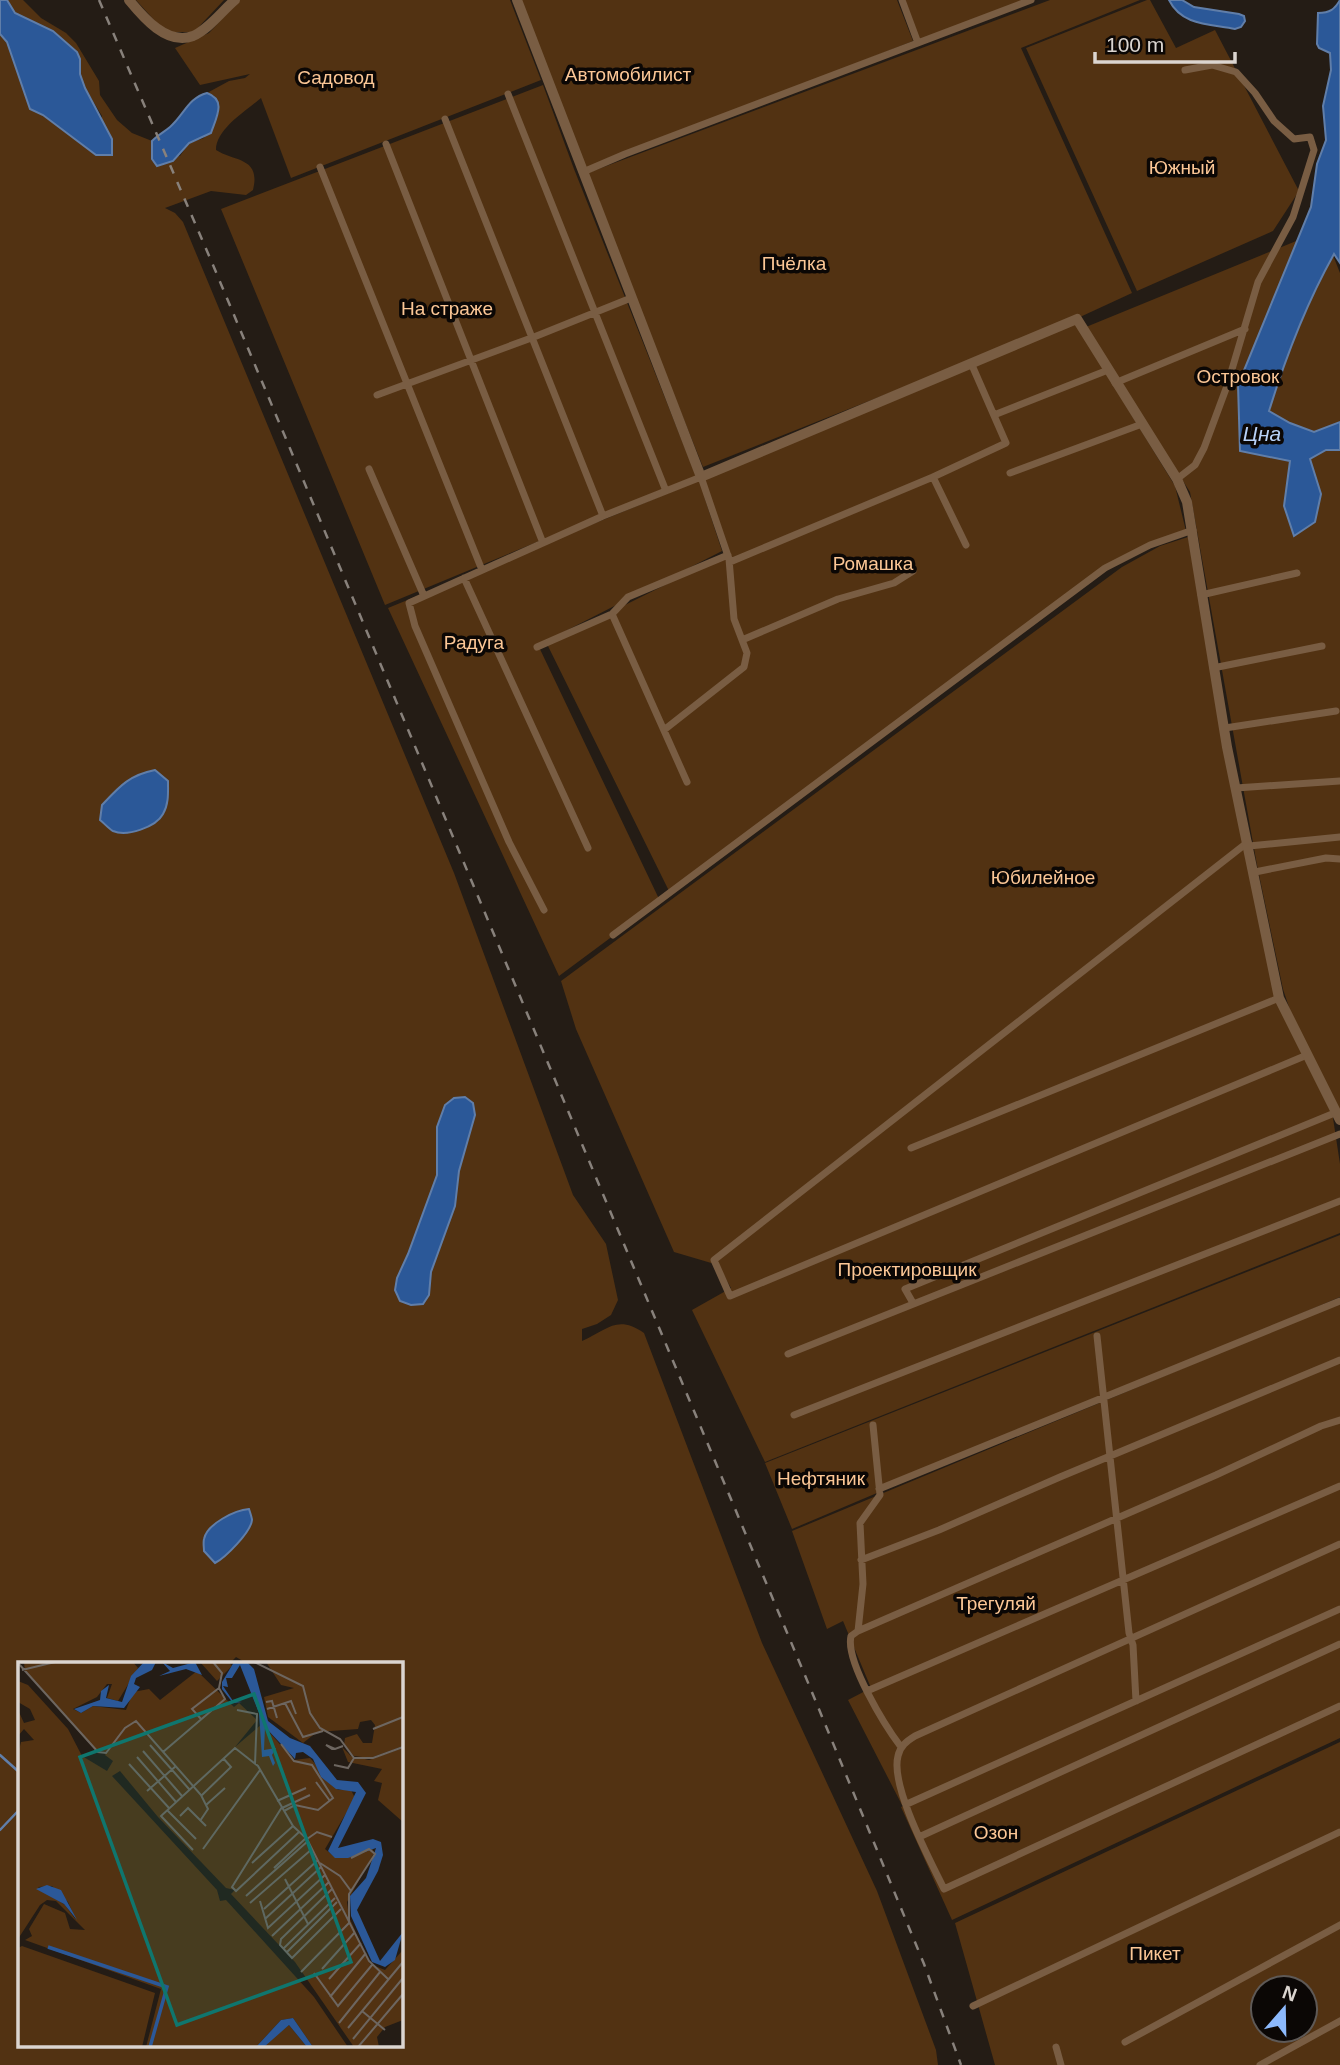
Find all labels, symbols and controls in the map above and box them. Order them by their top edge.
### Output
scale bar [1095,21,1235,65]
text: 100 m [1106,33,1164,56]
park label: Автомобилист [565,64,692,85]
park label: Садовод [297,67,375,88]
park label: Южный [1149,157,1215,178]
park label: Пчёлка [762,253,827,274]
park label: На страже [401,298,493,319]
park label: Островок [1197,366,1280,387]
water label: Цна [1243,422,1281,445]
park label: Ромашка [833,553,914,574]
park label: Радуга [444,632,505,653]
park label: Юбилейное [991,867,1095,888]
park label: Проектировщик [838,1259,977,1280]
park label: Нефтяник [777,1468,866,1489]
park label: Трегуляй [956,1593,1036,1614]
inset map [18,1662,402,2048]
park label: Озон [974,1822,1018,1843]
park label: Пикет [1129,1943,1181,1964]
north arrow [1249,1974,1319,2044]
text: N [1280,1981,1300,2006]

